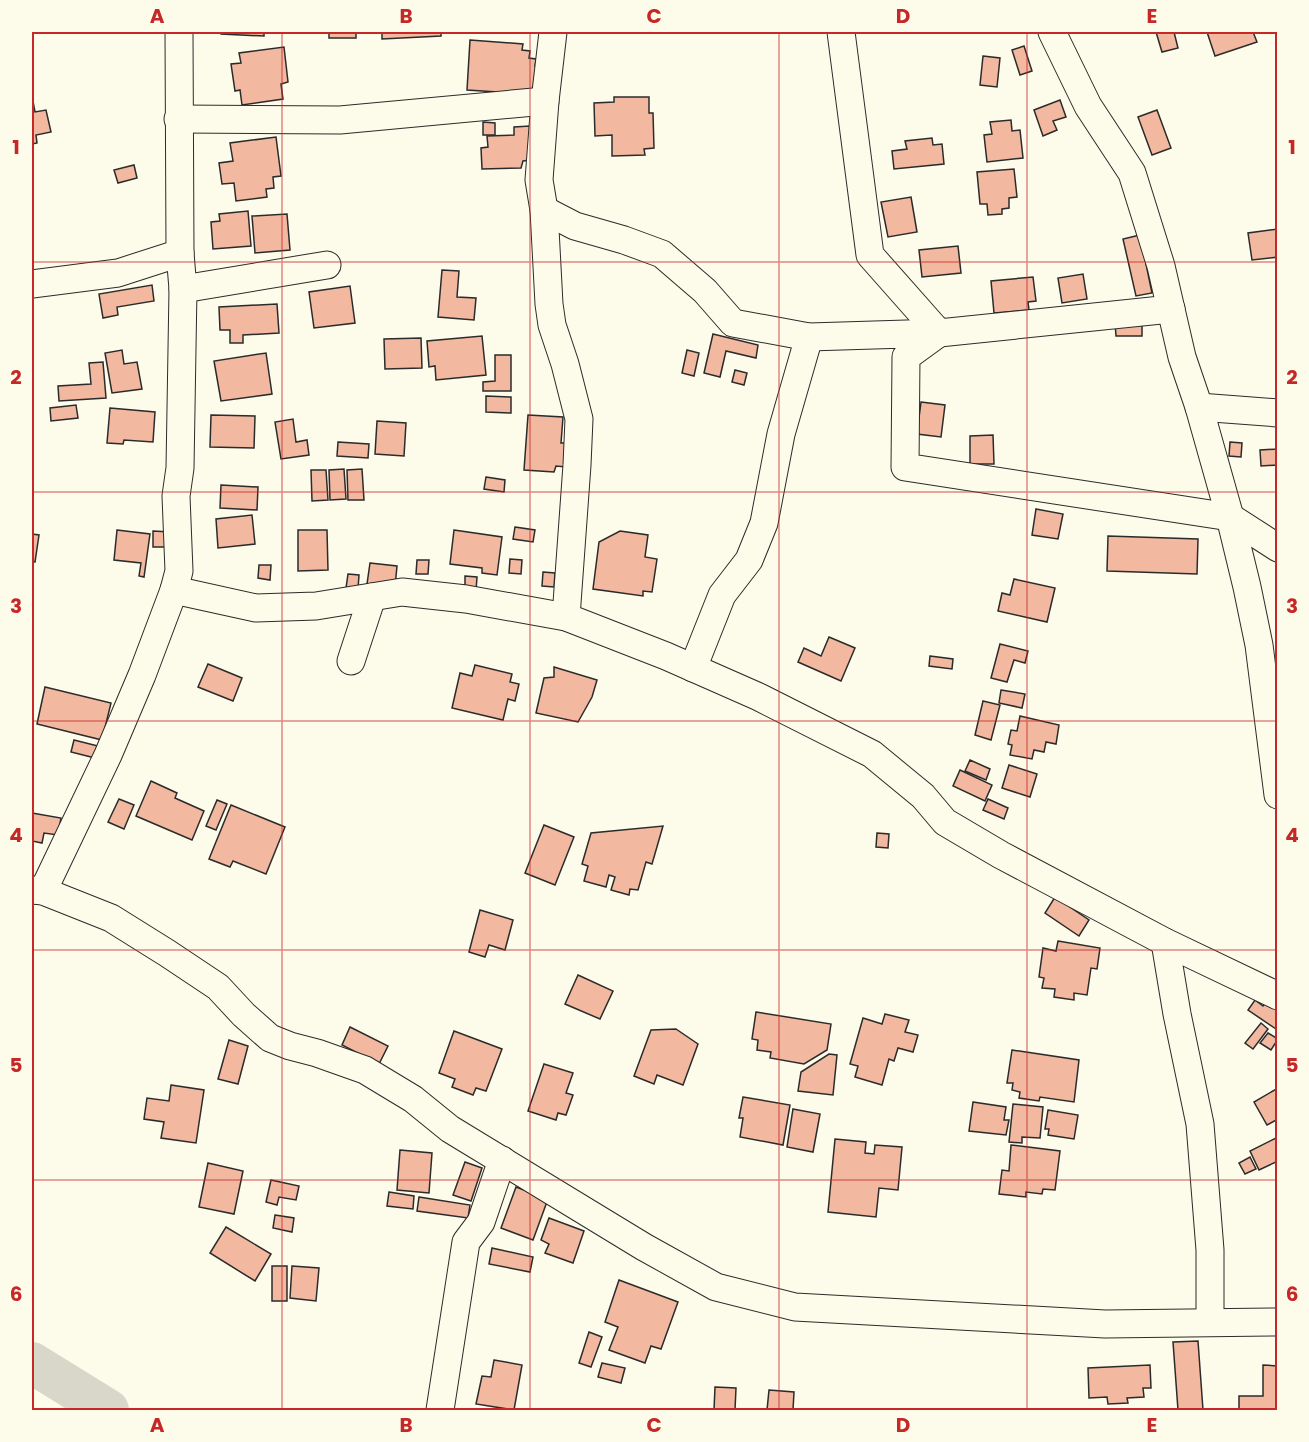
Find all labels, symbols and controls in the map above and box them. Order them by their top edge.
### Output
text: A [150,2,165,30]
text: B [399,2,413,30]
text: C [646,2,662,30]
text: D [896,2,910,30]
text: E [1147,2,1157,30]
text: 1 [12,133,20,161]
text: 1 [1288,133,1296,161]
text: 2 [10,363,22,391]
text: 2 [1286,363,1298,391]
text: 3 [10,592,22,620]
text: 3 [1286,592,1298,620]
text: 4 [9,821,23,849]
text: 4 [1285,821,1299,849]
text: 5 [10,1051,23,1079]
text: 5 [1286,1051,1299,1079]
text: 6 [10,1280,22,1308]
text: 6 [1286,1280,1298,1308]
text: A [150,1411,165,1439]
text: B [399,1411,413,1439]
text: C [646,1411,662,1439]
text: D [896,1411,910,1439]
text: E [1147,1411,1157,1439]

